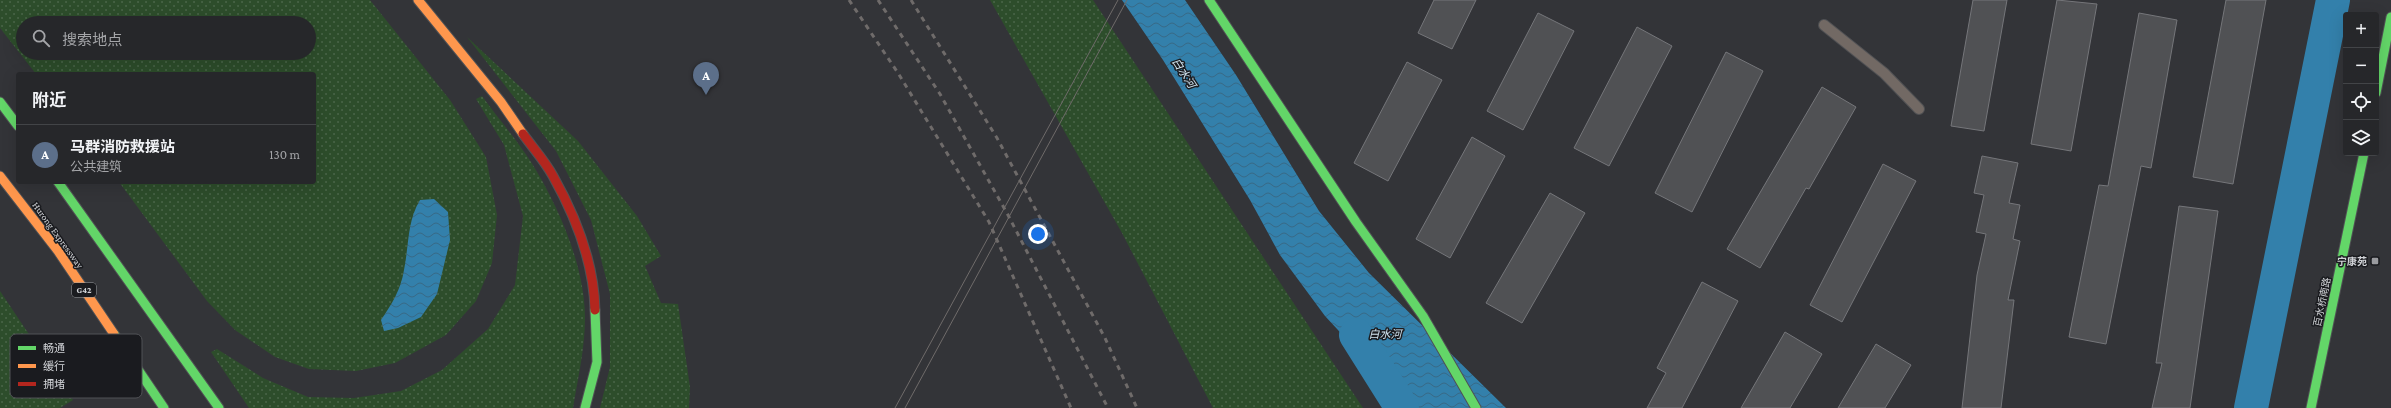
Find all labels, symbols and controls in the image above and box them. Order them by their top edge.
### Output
map controls [2343,12,2379,156]
button: + [2343,12,2379,48]
search box [16,16,316,60]
icon: search [30,27,52,49]
text: 搜索地点 [62,32,122,48]
button: − [2343,48,2379,84]
water label: 白水河 [1170,56,1199,92]
pin: A [693,62,719,95]
button: locate [2343,84,2379,120]
text: 附近 [32,91,66,110]
button: layers [2343,120,2379,156]
text: 马群消防救援站 [70,139,175,155]
text: A [41,147,49,162]
text: 130 m [269,147,300,162]
text: 公共建筑 [70,159,122,174]
street label: Hurong Expressway [30,200,86,271]
your location [1028,224,1048,244]
place label: 宁康苑 [2337,256,2367,267]
marker: 宁康苑 [2370,256,2380,266]
street label: 百水桥南路 [2311,276,2333,328]
road number: G42 [72,283,96,297]
water label: 白水河 [1369,328,1403,340]
legend [10,334,142,398]
text: 畅通 [43,342,65,354]
text: 缓行 [43,360,65,372]
text: 拥堵 [43,378,65,390]

